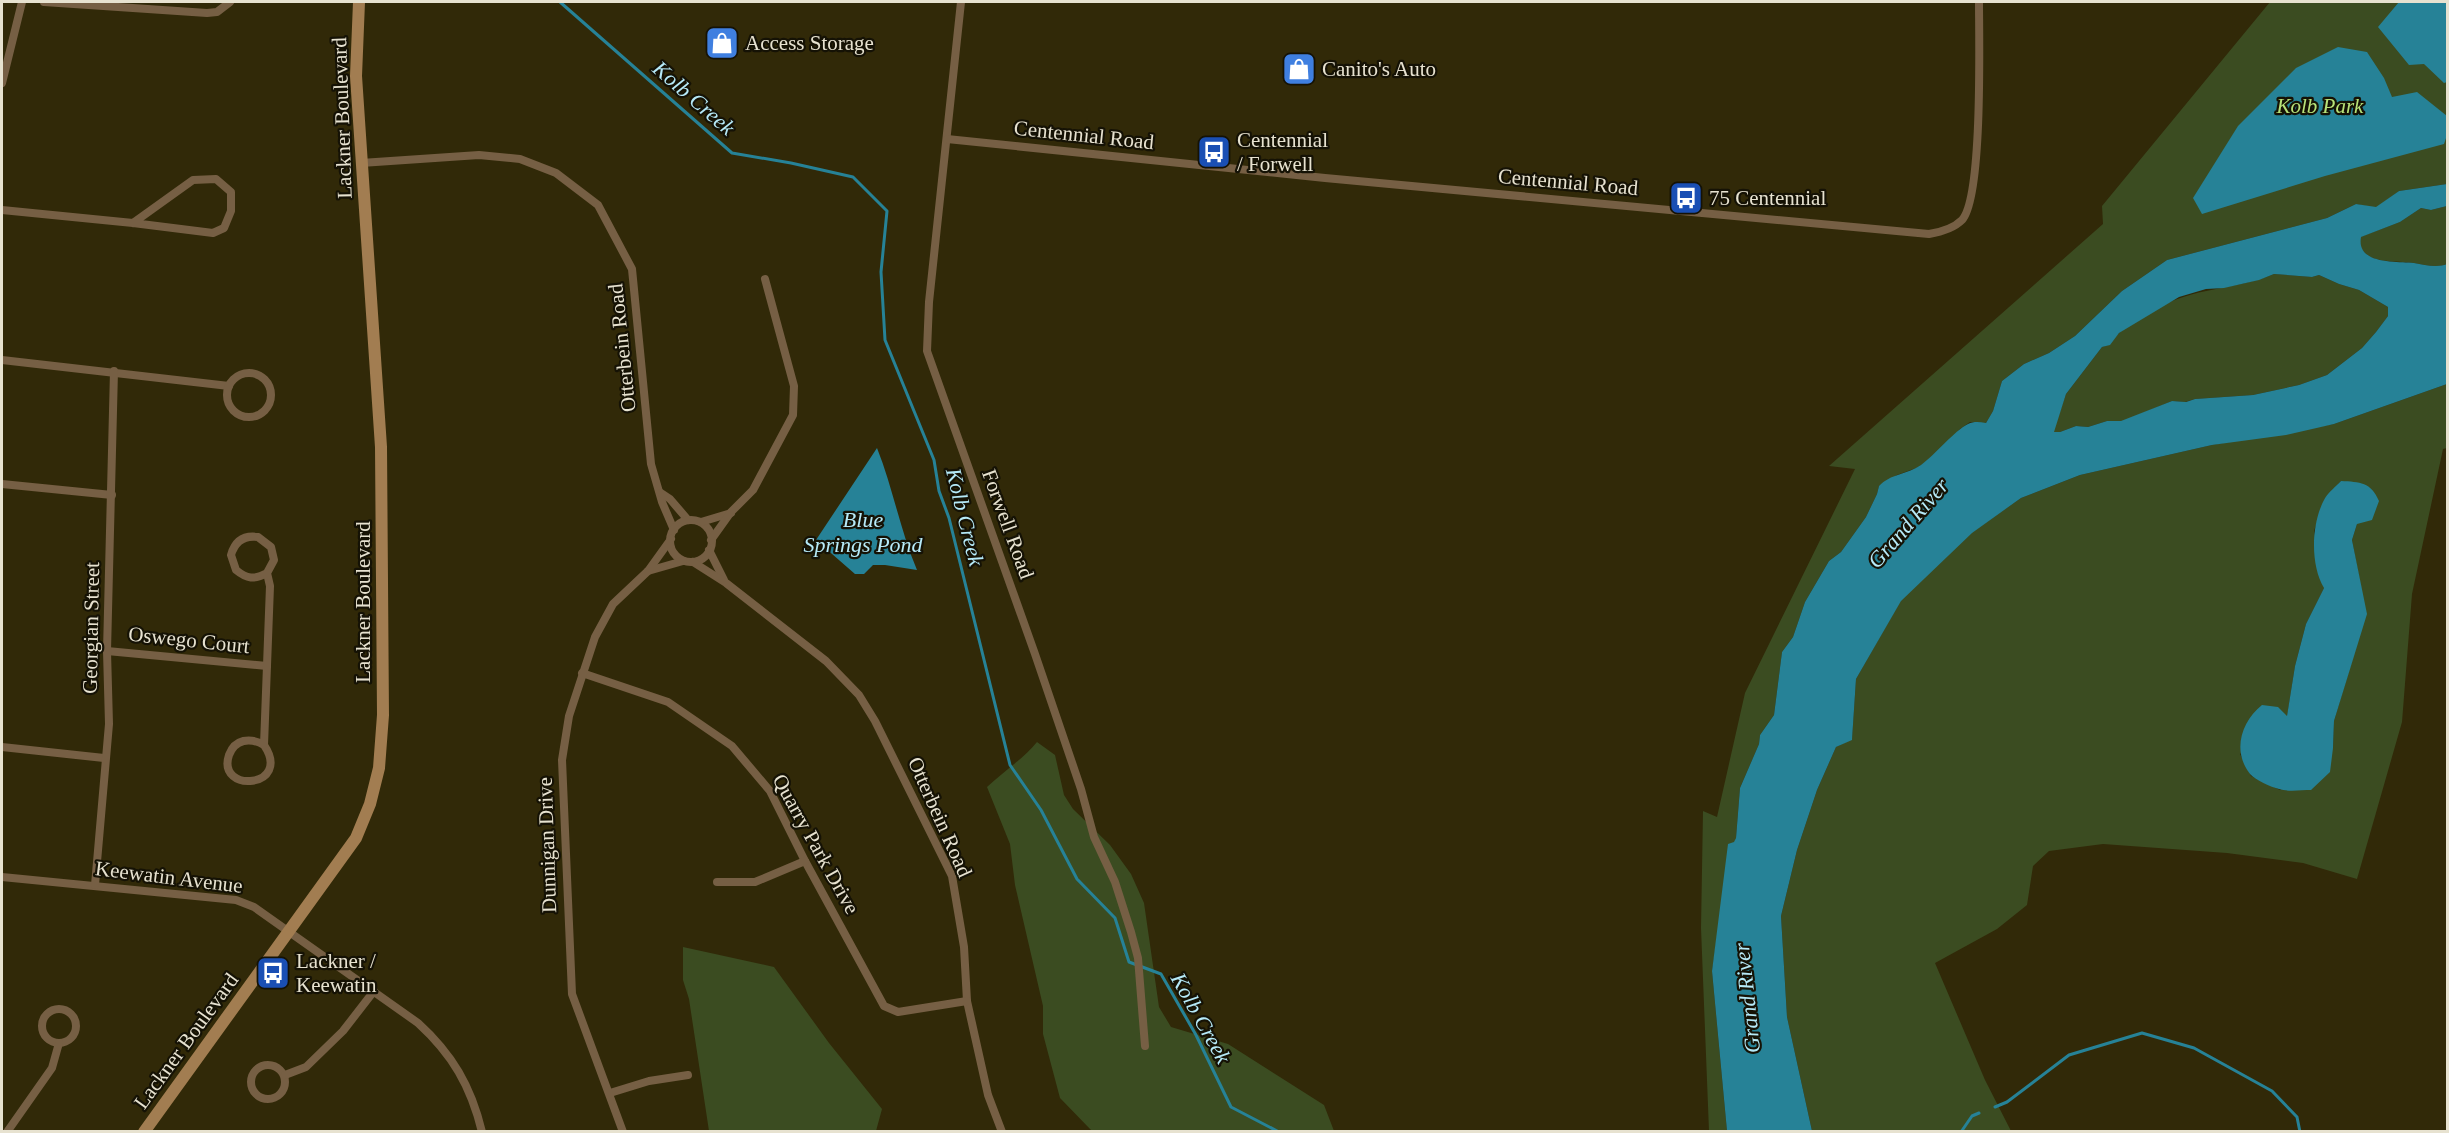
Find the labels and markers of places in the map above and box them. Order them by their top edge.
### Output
shop icon: Access Storage [704,25,740,61]
place label: Access Storage [745,31,874,55]
shop icon: Canito's Auto [1281,51,1317,87]
place label: Canito's Auto [1322,57,1436,81]
place label: Centennial / Forwell [1237,128,1328,176]
bus stop icon: Centennial / Forwell [1196,134,1232,170]
bus stop icon: 75 Centennial [1668,180,1704,216]
place label: 75 Centennial [1709,186,1826,210]
place label: Lackner / Keewatin [296,949,377,997]
bus stop icon: Lackner / Keewatin [255,955,291,991]

